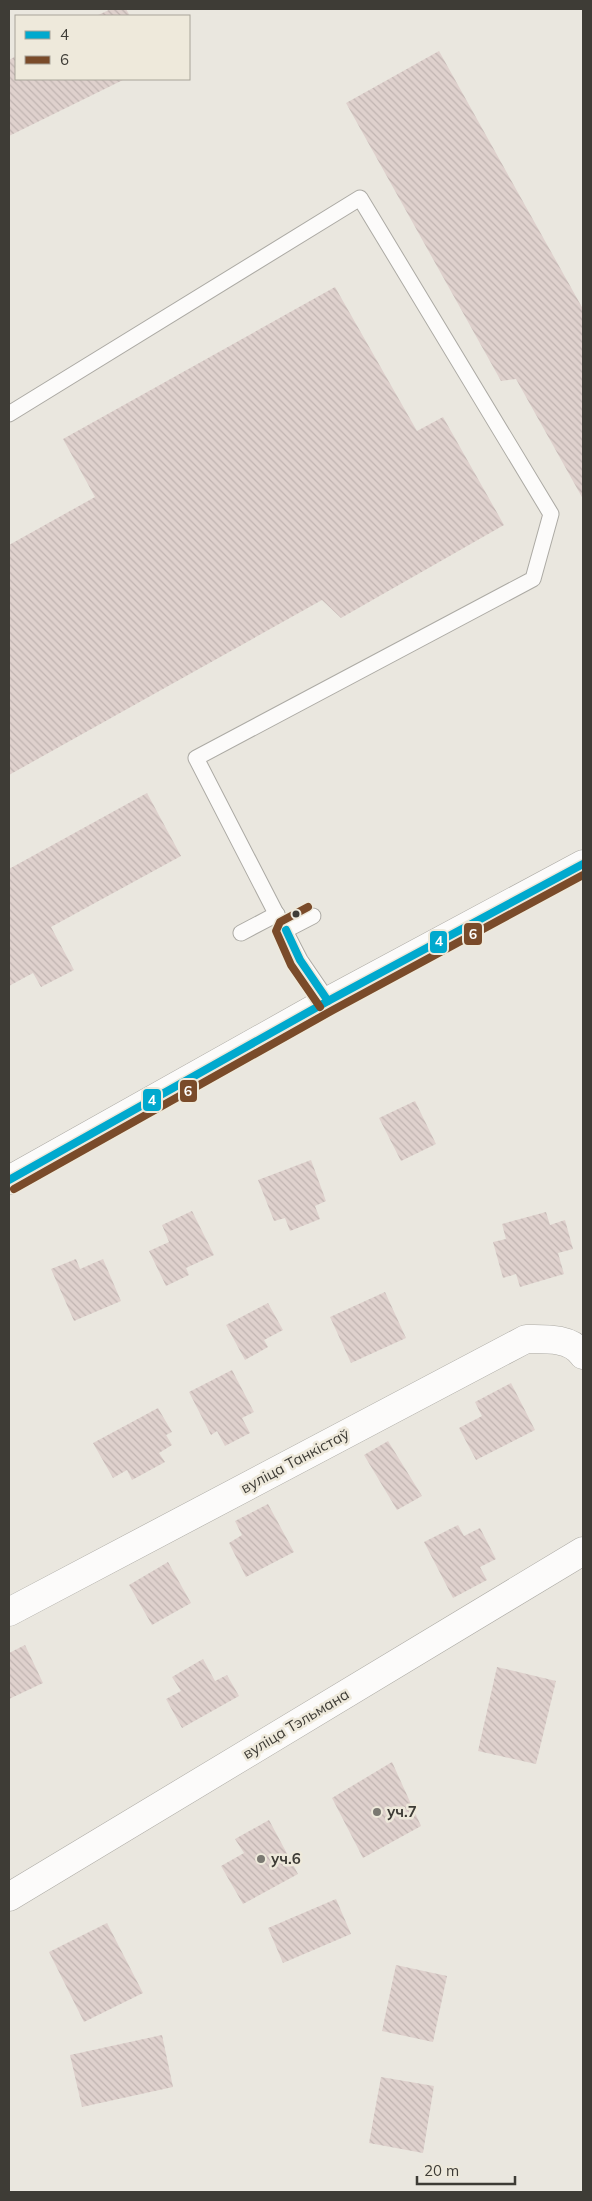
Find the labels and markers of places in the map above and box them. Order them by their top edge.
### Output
unlabelled marker [291,909,301,919]
place label: уч.7 [387,1802,417,1821]
marker: уч.7 [371,1806,383,1818]
place label: уч.6 [271,1849,301,1868]
marker: уч.6 [255,1853,267,1865]

